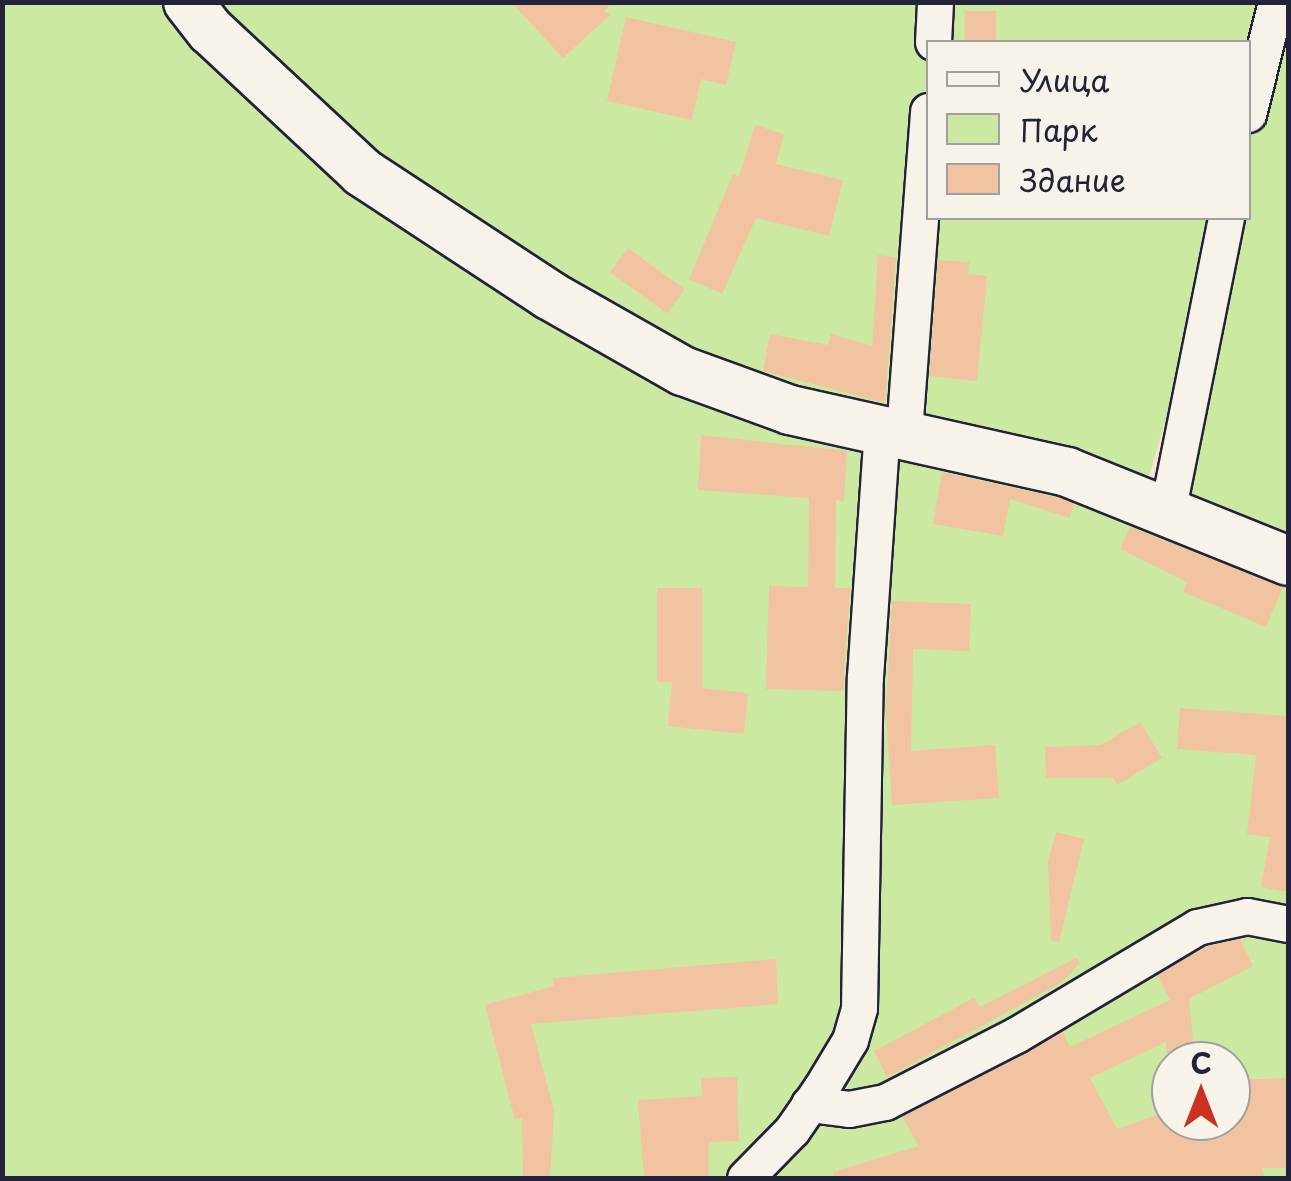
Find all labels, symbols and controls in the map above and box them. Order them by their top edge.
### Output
legend [926,40,1251,220]
text: Улица [1020,57,1109,102]
text: Парк [1020,107,1097,152]
text: Здание [1020,157,1126,202]
north arrow [1151,1041,1251,1141]
text: С [1190,1041,1212,1084]

